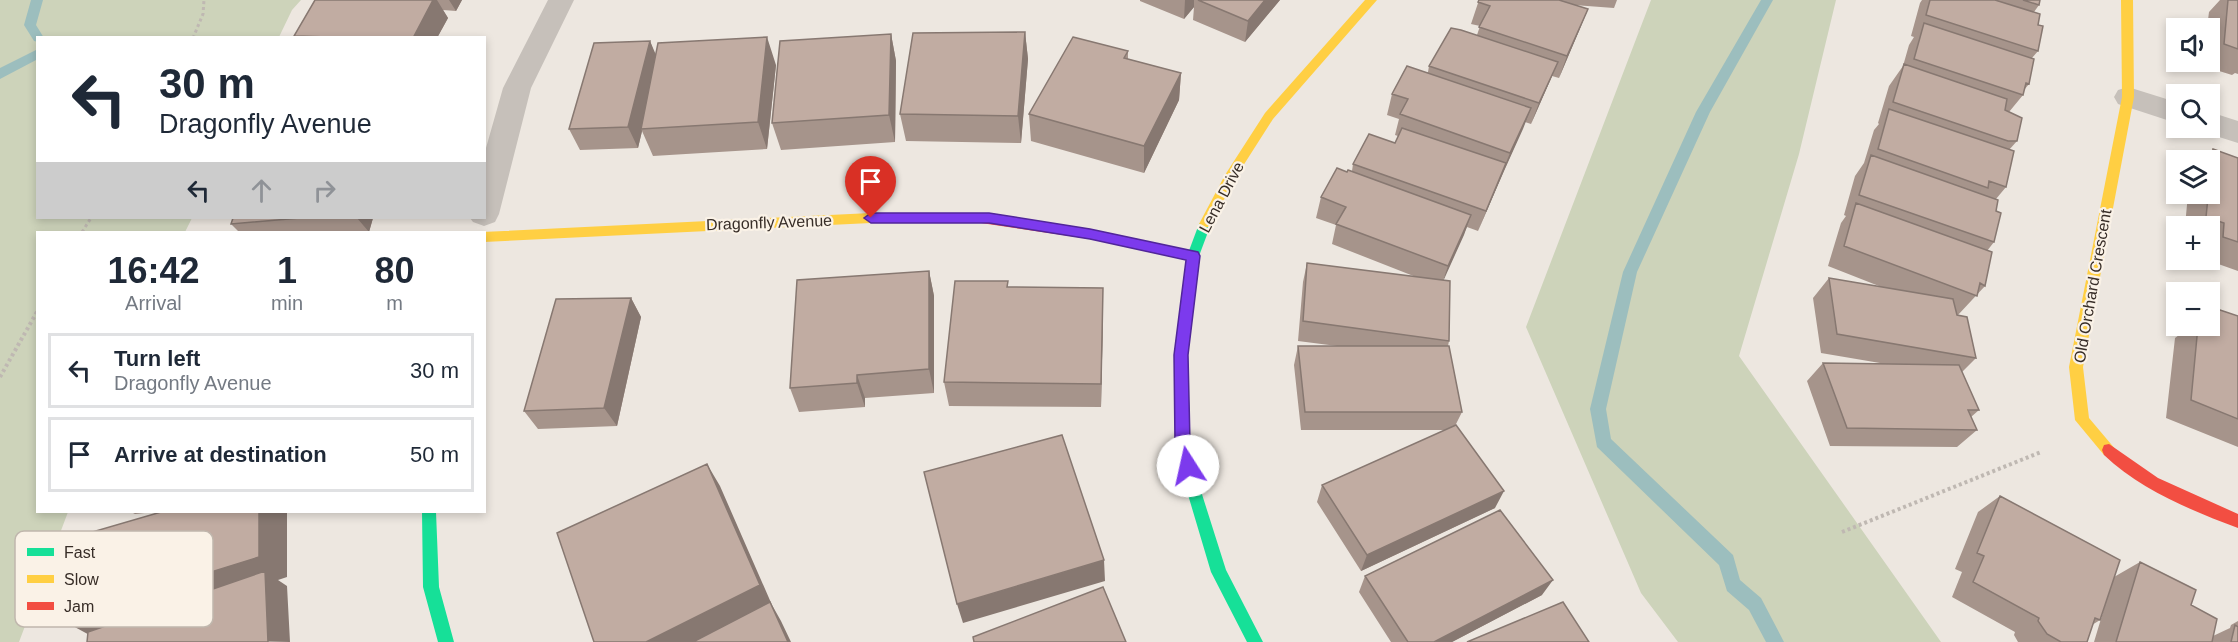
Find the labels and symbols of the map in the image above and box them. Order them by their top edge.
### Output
pin [845,156,896,218]
street label: Lena Drive [1196,159,1247,235]
street label: Old Orchard Crescent [2071,207,2114,364]
street label: Dragonfly Avenue [706,212,832,233]
position arrow [1156,434,1220,498]
legend [15,531,213,627]
text: Fast [64,544,96,561]
text: Slow [64,571,99,588]
text: Jam [64,598,94,615]

